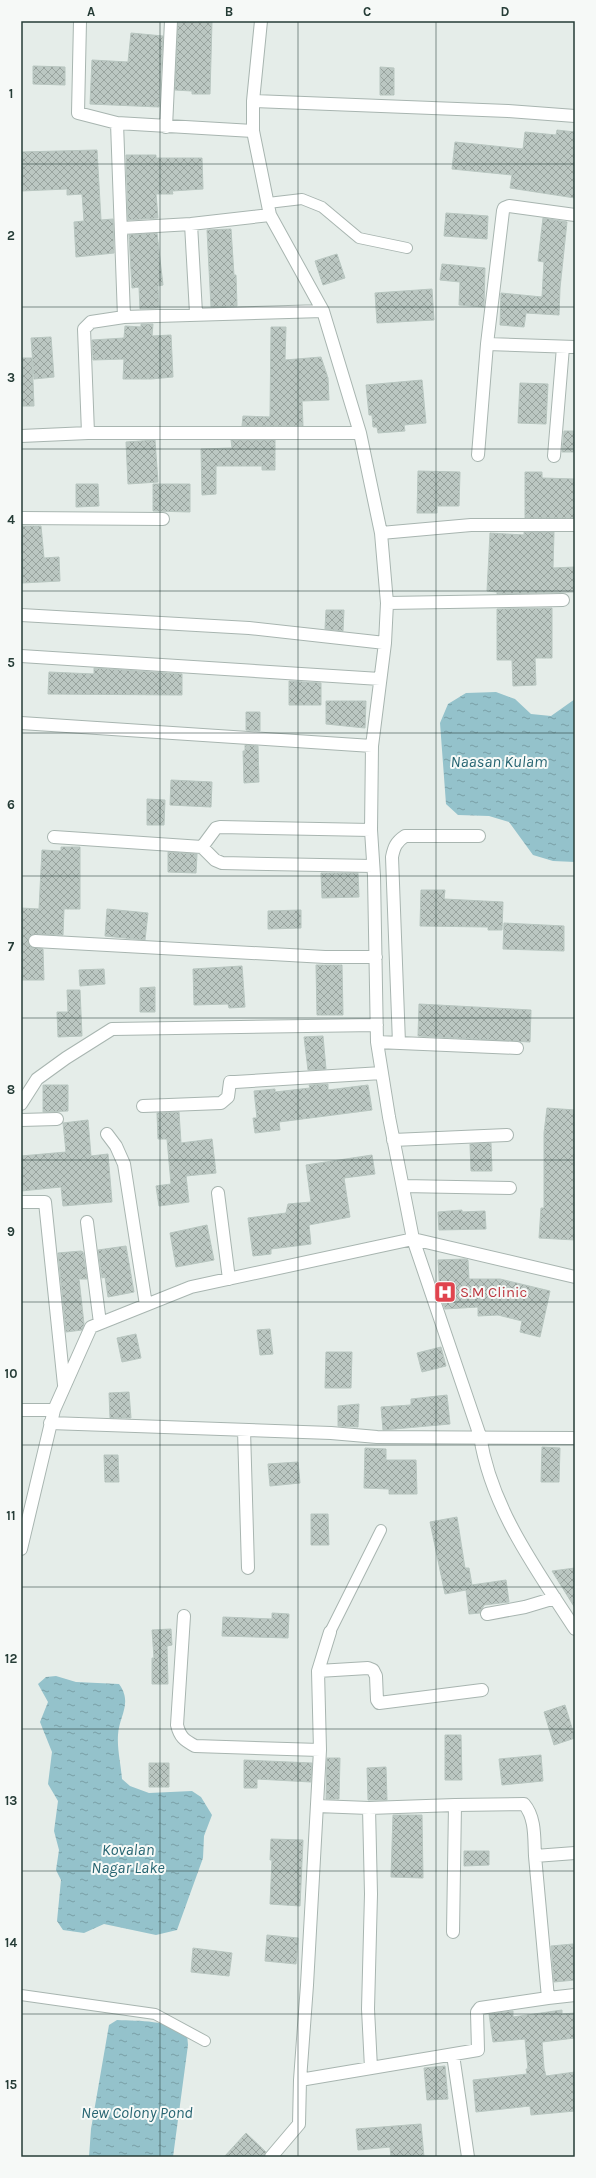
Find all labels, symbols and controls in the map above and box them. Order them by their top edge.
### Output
text: A [87,4,95,19]
text: B [225,4,233,19]
text: C [363,4,371,19]
text: D [501,4,510,19]
text: 1 [9,86,13,101]
text: 2 [7,228,15,243]
text: 3 [7,370,15,385]
text: 4 [7,512,15,527]
text: 5 [7,655,15,670]
water label: Naasan Kulam [451,752,547,771]
text: 6 [7,797,15,812]
text: 7 [8,939,15,954]
text: 8 [7,1082,15,1097]
text: 9 [7,1224,15,1239]
hospital icon: S.M Clinic [432,1279,458,1305]
place label: S.M Clinic [460,1283,527,1301]
text: 10 [5,1366,17,1381]
text: 11 [6,1508,16,1523]
text: 12 [5,1651,17,1666]
text: 13 [5,1793,17,1808]
water label: Kovalan Nagar Lake [91,1840,165,1877]
text: 14 [5,1935,17,1950]
text: 15 [5,2077,18,2092]
water label: New Colony Pond [81,2103,193,2122]

